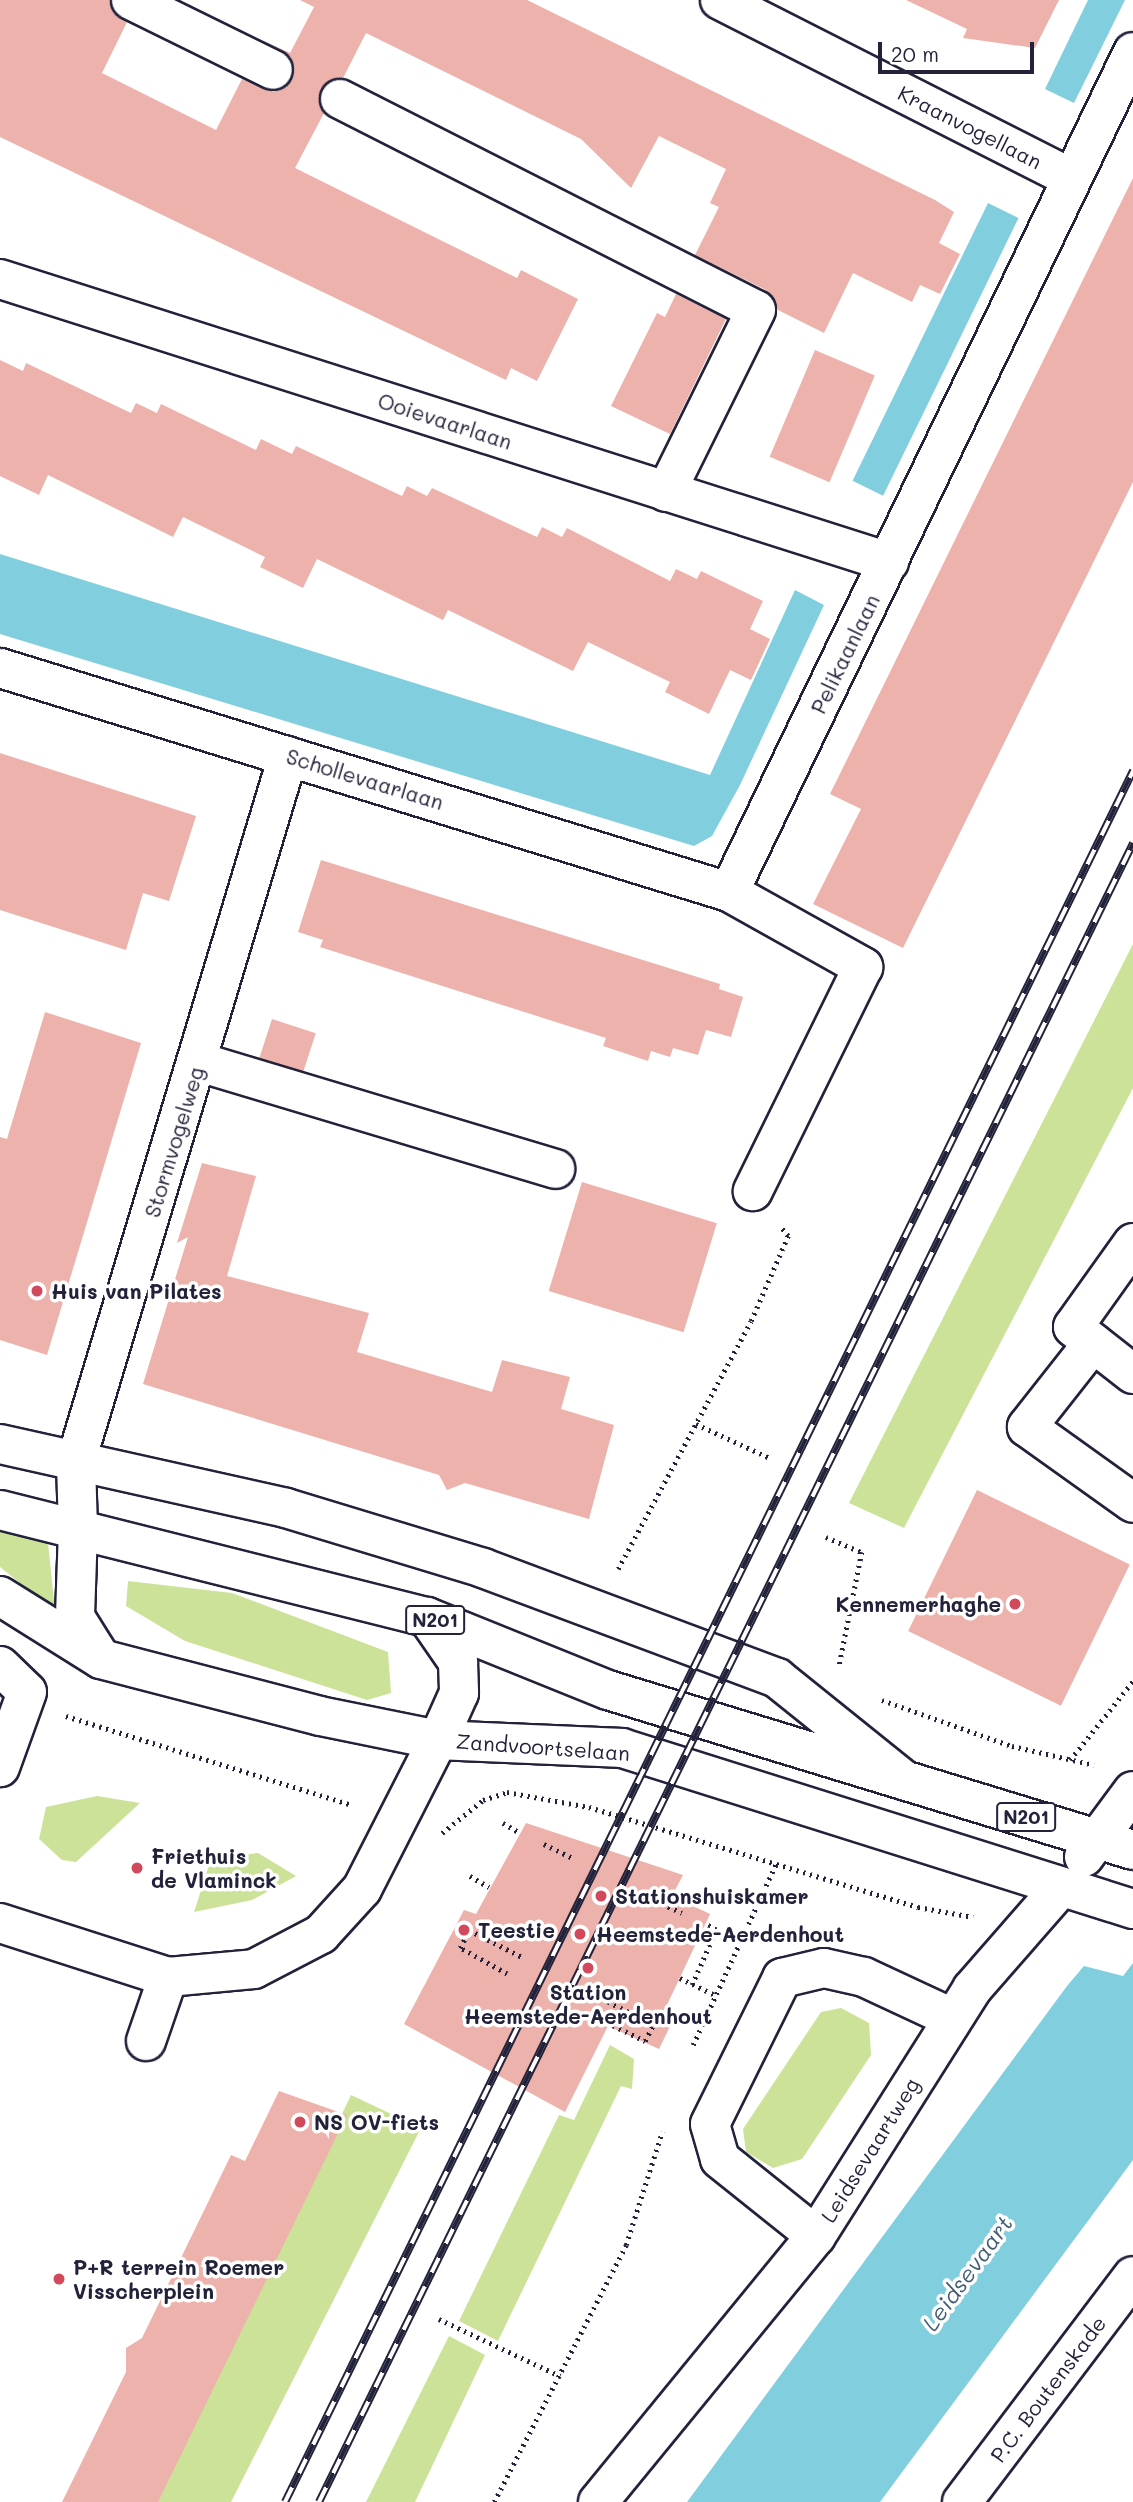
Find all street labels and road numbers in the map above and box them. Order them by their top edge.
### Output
street label: Kraanvogellaan [894,80,1046,174]
street label: Ooievaarlaan [375,387,515,455]
street label: Pelikaanlaan [805,590,885,718]
street label: Schollevaarlaan [283,743,447,815]
street label: Stormvogelweg [139,1064,209,1220]
road number: N201 [404,1604,466,1636]
street label: Zandvoortselaan [455,1728,631,1766]
road number: N201 [995,1801,1058,1832]
street label: Leidsevaartweg [815,2073,925,2227]
street label: P.C. Boutenskade [985,2311,1111,2467]

